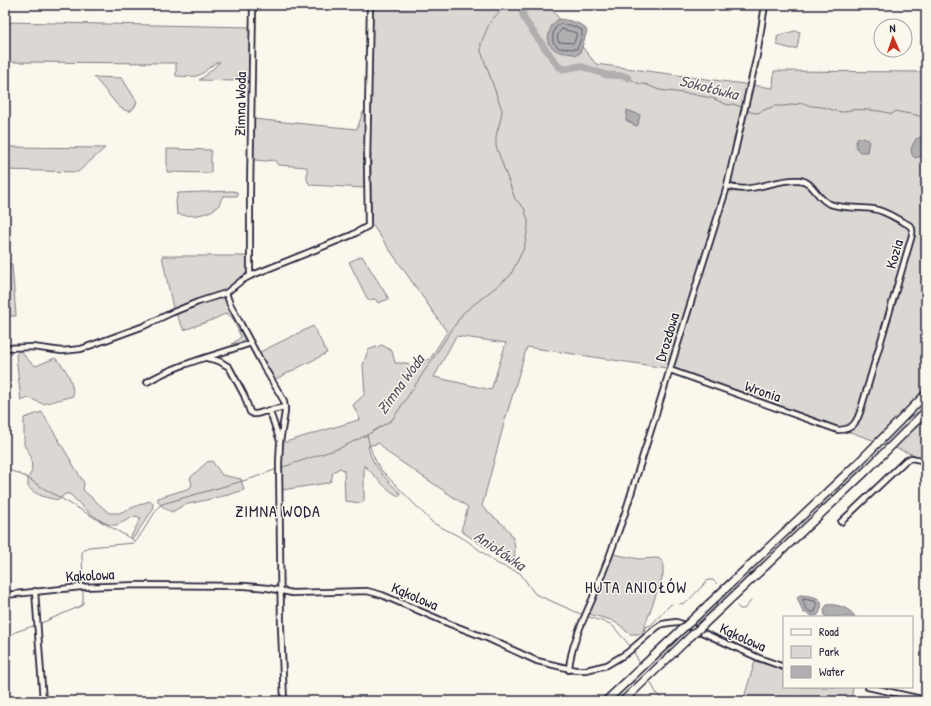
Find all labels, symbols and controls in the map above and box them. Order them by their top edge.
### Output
north arrow [873,18,913,58]
text: N [889,21,896,35]
water label: Sokołówka [677,69,742,105]
street label: Zimna Woda [229,72,251,136]
street label: Kozia [880,237,908,271]
street label: Drozdowa [650,310,684,364]
water label: Zimna Woda [371,348,430,418]
street label: Wronia [742,375,784,407]
district label: ZIMNA WODA [235,500,321,522]
water label: Aniołówka [470,525,532,576]
street label: Kąkolowa [65,563,115,587]
district label: HUTA ANIOŁÓW [585,576,687,598]
street label: Kąkolowa [388,577,442,615]
legend [783,616,913,688]
street label: Kąkolowa [716,617,770,657]
text: Road [819,623,839,640]
text: Park [819,643,839,660]
text: Water [819,663,845,680]

